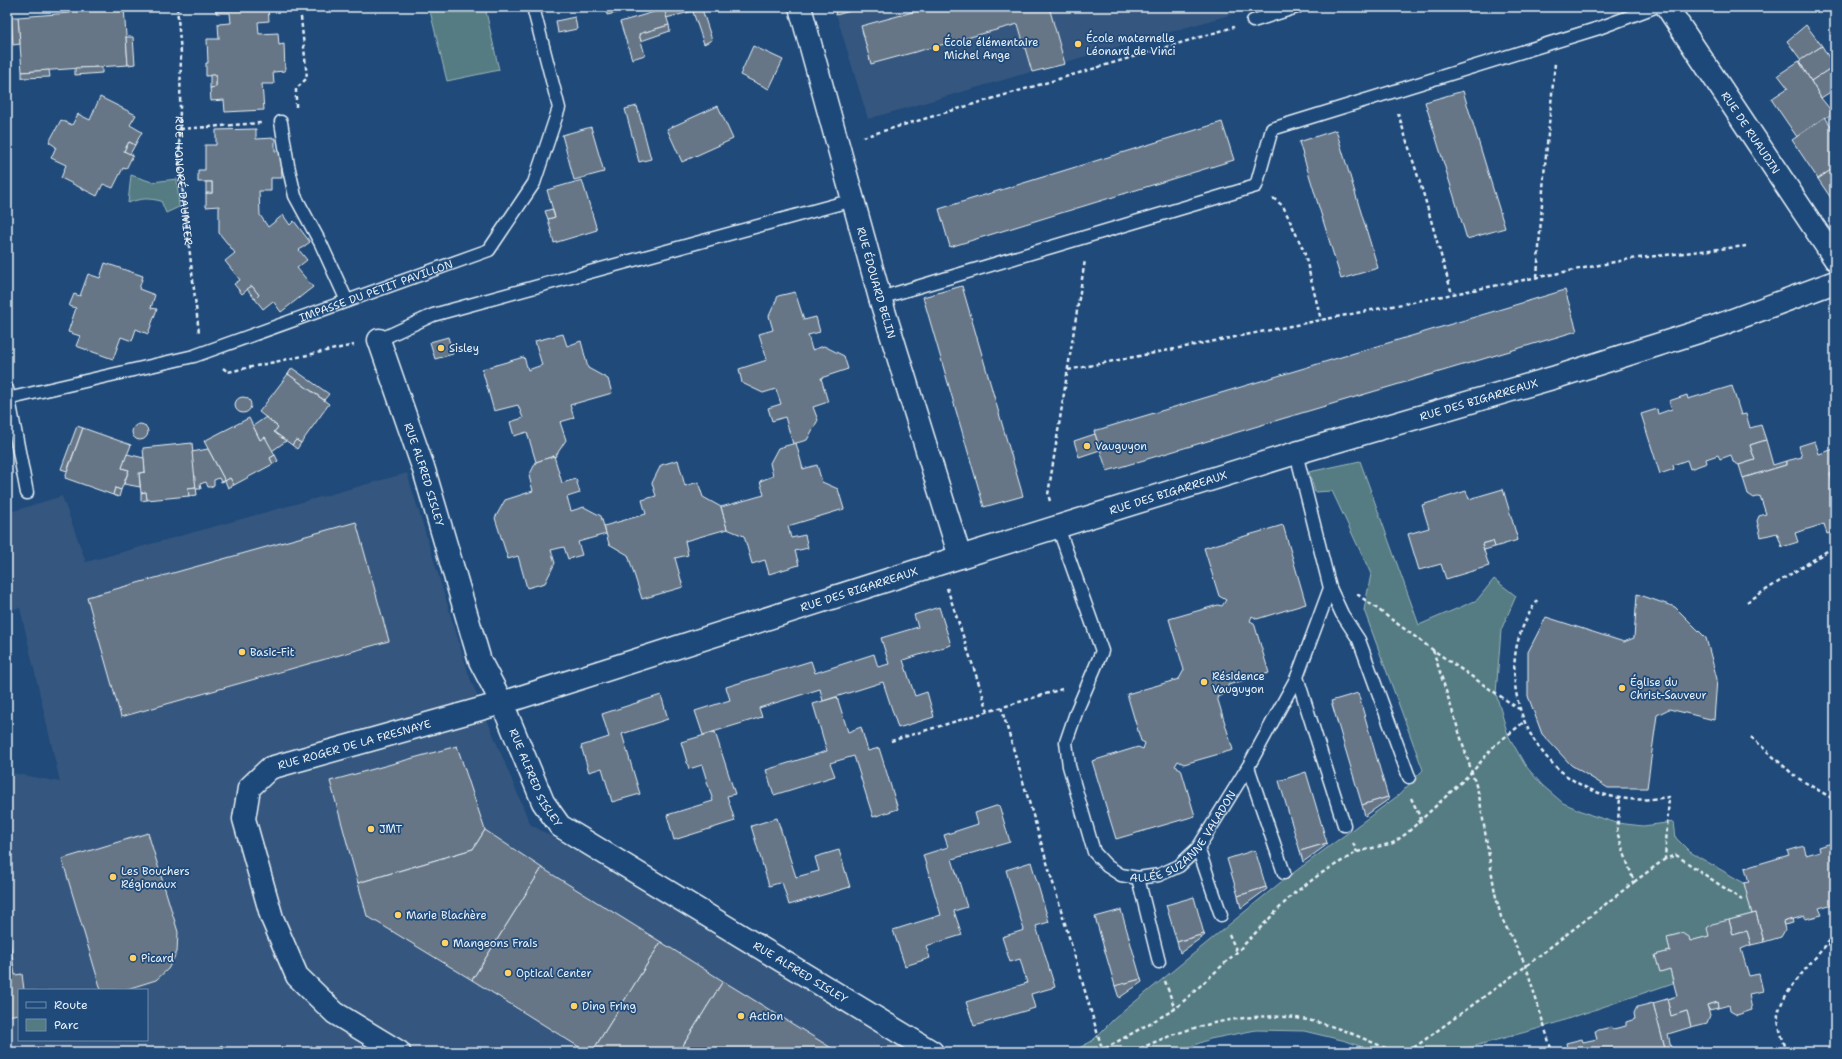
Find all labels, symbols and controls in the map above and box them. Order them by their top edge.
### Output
place label: École maternelle Léonard de Vinci [1086,30,1176,59]
place label: École élémentaire Michel Ange [944,34,1039,63]
marker: École maternelle Léonard de Vinci [1073,39,1083,49]
marker: École élémentaire Michel Ange [931,43,941,53]
street label: RUE DE RUAUDIN [1718,89,1783,177]
street label: RUE HONORÉ DAUMIER [171,116,196,246]
street label: RUE ÉDOUARD BELIN [853,225,899,340]
street label: IMPASSE DU PETIT PAVILLON [297,257,455,326]
place label: Sisley [449,341,479,356]
marker: Sisley [436,343,446,353]
street label: RUE DES BIGARREAUX [1418,376,1540,424]
street label: RUE ALFRED SISLEY [400,421,447,529]
place label: Vauguyon [1095,439,1147,454]
marker: Vauguyon [1082,441,1092,451]
street label: RUE DES BIGARREAUX [1108,468,1229,518]
street label: RUE DES BIGARREAUX [798,564,920,615]
place label: Basic-Fit [250,645,295,660]
marker: Basic-Fit [237,647,247,657]
place label: Résidence Vauguyon [1212,669,1265,697]
place label: Église du Christ-Sauveur [1630,674,1707,703]
marker: Résidence Vauguyon [1199,677,1209,687]
marker: Église du Christ-Sauveur [1617,683,1627,693]
street label: RUE ROGER DE LA FRESNAYE [276,716,433,773]
street label: RUE ALFRED SISLEY [505,726,566,830]
street label: ALLÉE SUZANNE VALADON [1129,788,1240,886]
place label: JMT [379,822,403,837]
marker: JMT [366,824,376,834]
place label: Les Bouchers Régionaux [121,864,190,892]
marker: Les Bouchers Régionaux [108,872,118,882]
place label: Marie Blachère [406,908,487,923]
marker: Marie Blachère [393,910,403,920]
place label: Mangeons Frais [453,936,538,951]
marker: Mangeons Frais [440,938,450,948]
street label: RUE ALFRED SISLEY [750,938,851,1007]
place label: Picard [141,951,174,966]
marker: Picard [128,953,138,963]
place label: Optical Center [516,966,592,981]
marker: Optical Center [503,968,513,978]
legend [18,989,148,1041]
text: Route [54,997,88,1013]
place label: Ding Fring [582,999,636,1014]
marker: Ding Fring [569,1001,579,1011]
place label: Action [749,1009,783,1024]
marker: Action [736,1011,746,1021]
text: Parc [54,1017,79,1033]

